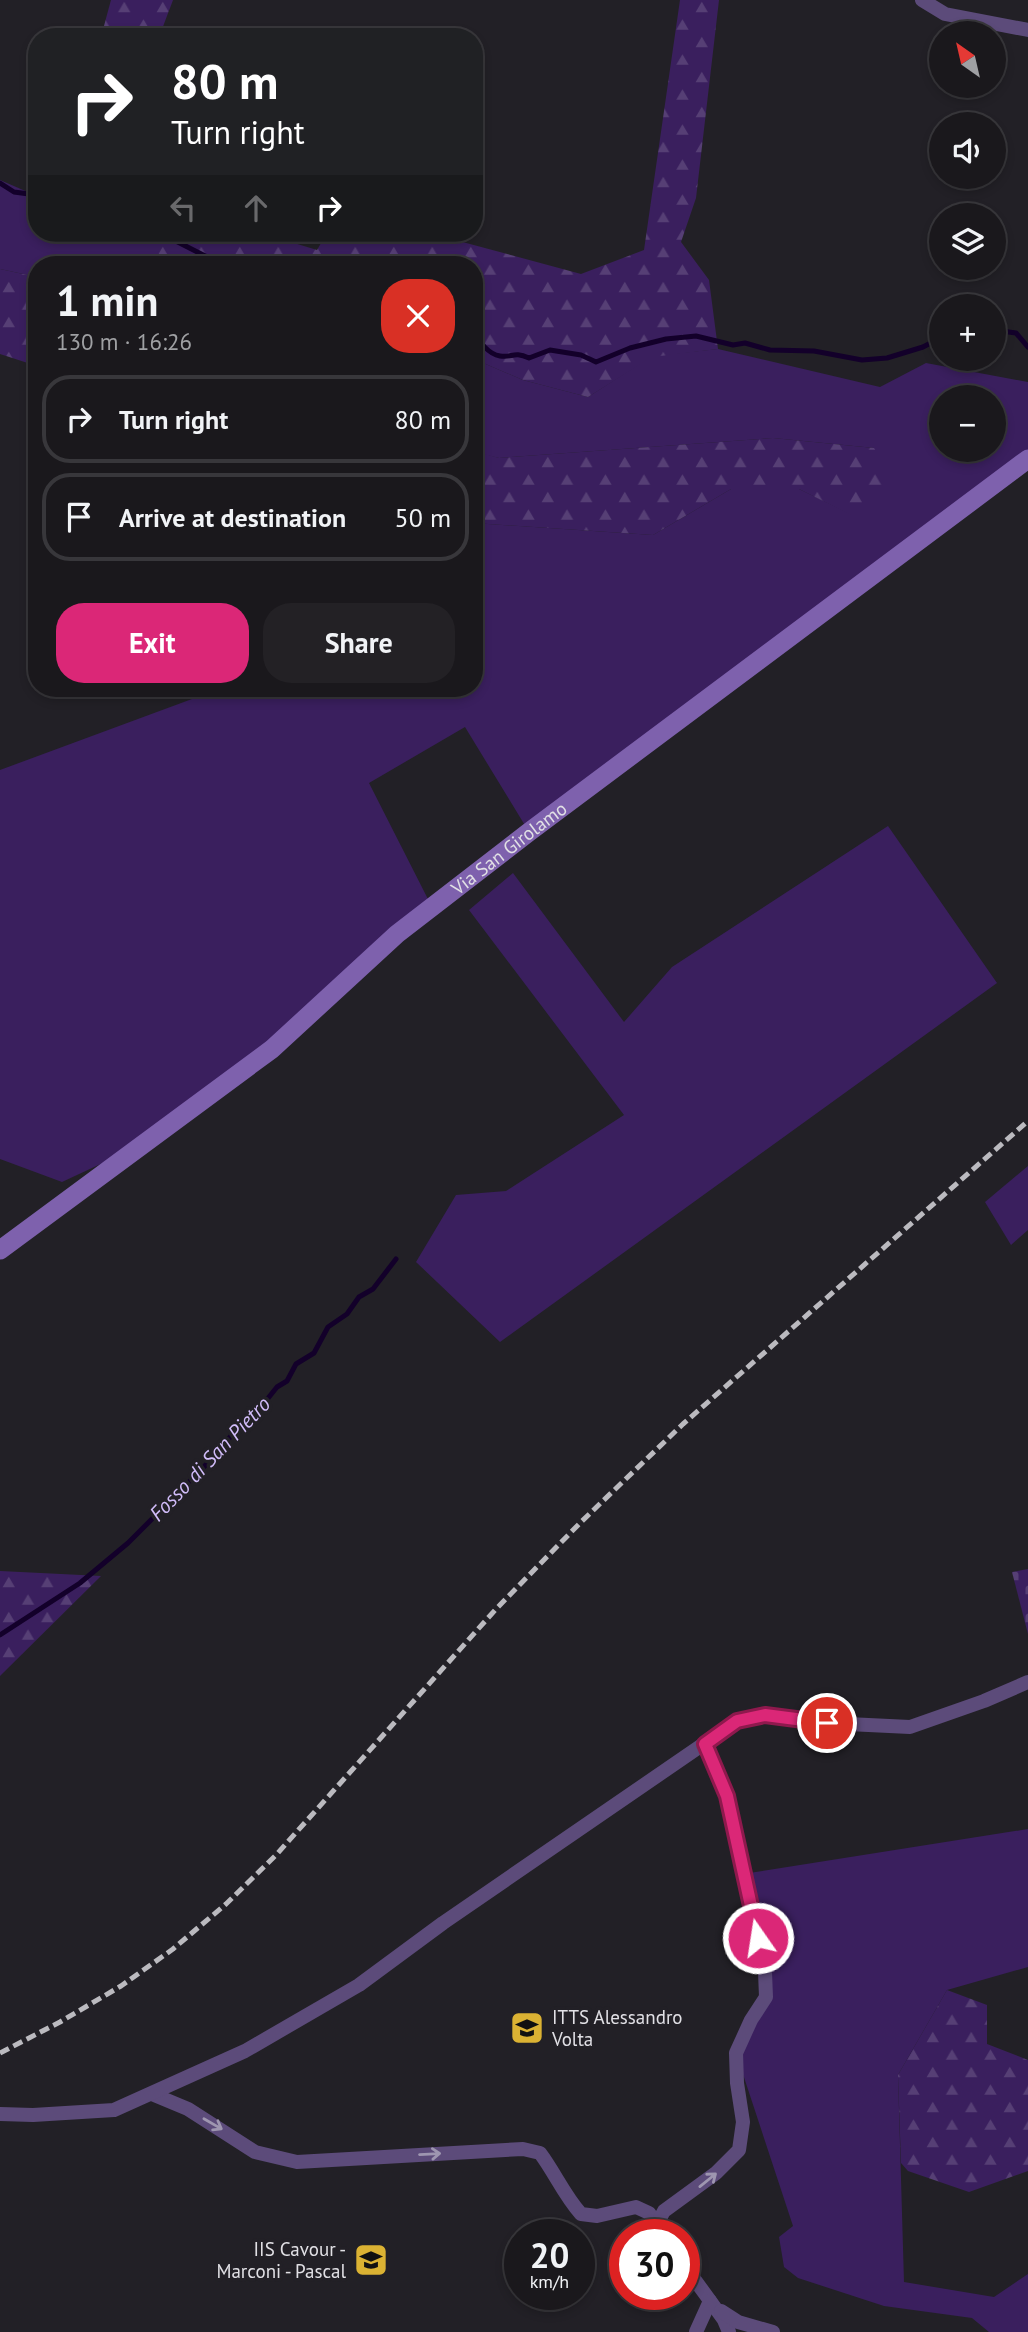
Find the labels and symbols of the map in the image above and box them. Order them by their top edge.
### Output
north arrow [929,21,1006,98]
street label: Via San Girolamo [445,796,571,901]
water label: Fosso di San Pietro [143,1391,276,1527]
pin [797,1693,857,1753]
position arrow [721,1901,795,1975]
place label: ITTS Alessandro Volta [551,2005,683,2051]
school or university icon: ITTS Alessandro Volta [508,2009,546,2047]
one-way arrow [203,2117,223,2131]
one-way arrow [419,2147,442,2160]
one-way arrow [698,2172,716,2187]
speed limit sign: 30 [609,2219,700,2310]
place label: IIS Cavour - Marconi - Pascal [216,2237,346,2283]
school or university icon: IIS Cavour - Marconi - Pascal [352,2241,390,2279]

